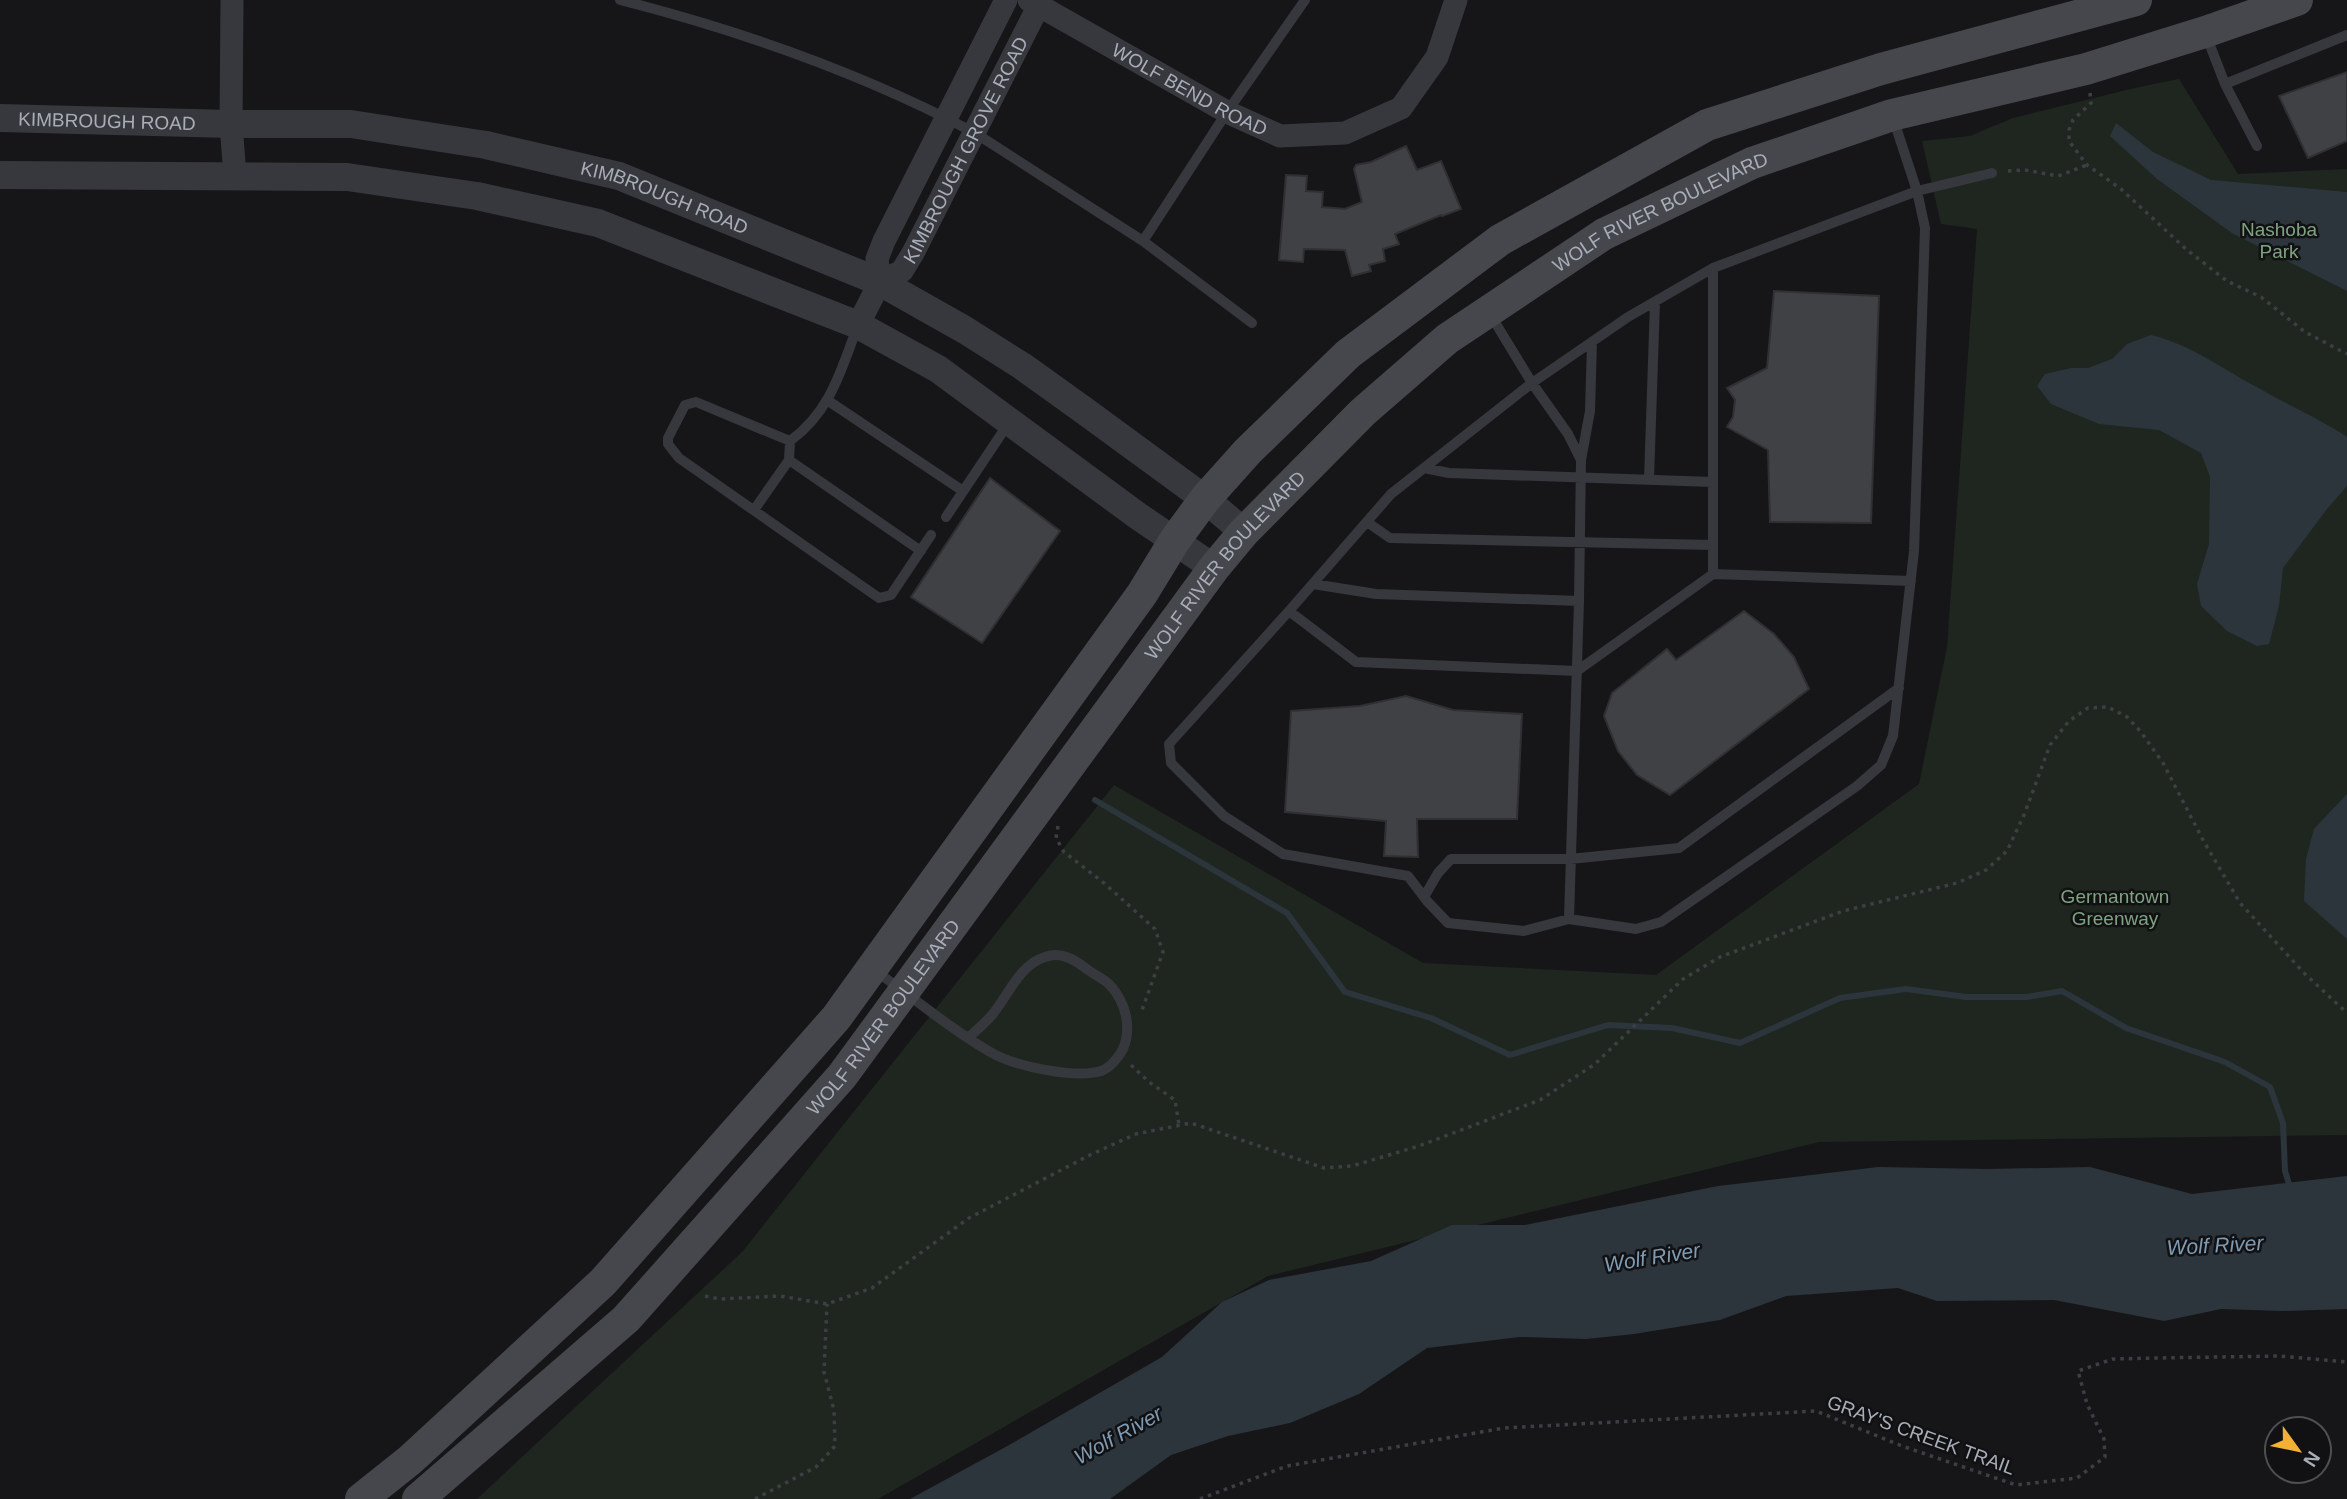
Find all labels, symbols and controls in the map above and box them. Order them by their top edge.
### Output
street label: KIMBROUGH GROVE ROAD [899,33,1032,267]
street label: WOLF BEND ROAD [1109,39,1271,139]
street label: KIMBROUGH ROAD [18,108,196,134]
street label: WOLF RIVER BOULEVARD [1549,148,1770,276]
street label: KIMBROUGH ROAD [579,157,751,238]
park label: Nashoba Park [2241,219,2317,262]
street label: WOLF RIVER BOULEVARD [1140,466,1309,663]
park label: Germantown Greenway [2061,886,2169,929]
street label: WOLF RIVER BOULEVARD [802,915,964,1119]
water label: Wolf River [2166,1231,2265,1259]
water label: Wolf River [1602,1238,1703,1276]
street label: GRAY'S CREEK TRAIL [1824,1391,2018,1479]
water label: Wolf River [1070,1401,1167,1469]
north arrow [2263,1415,2333,1485]
text: N [2299,1448,2324,1470]

